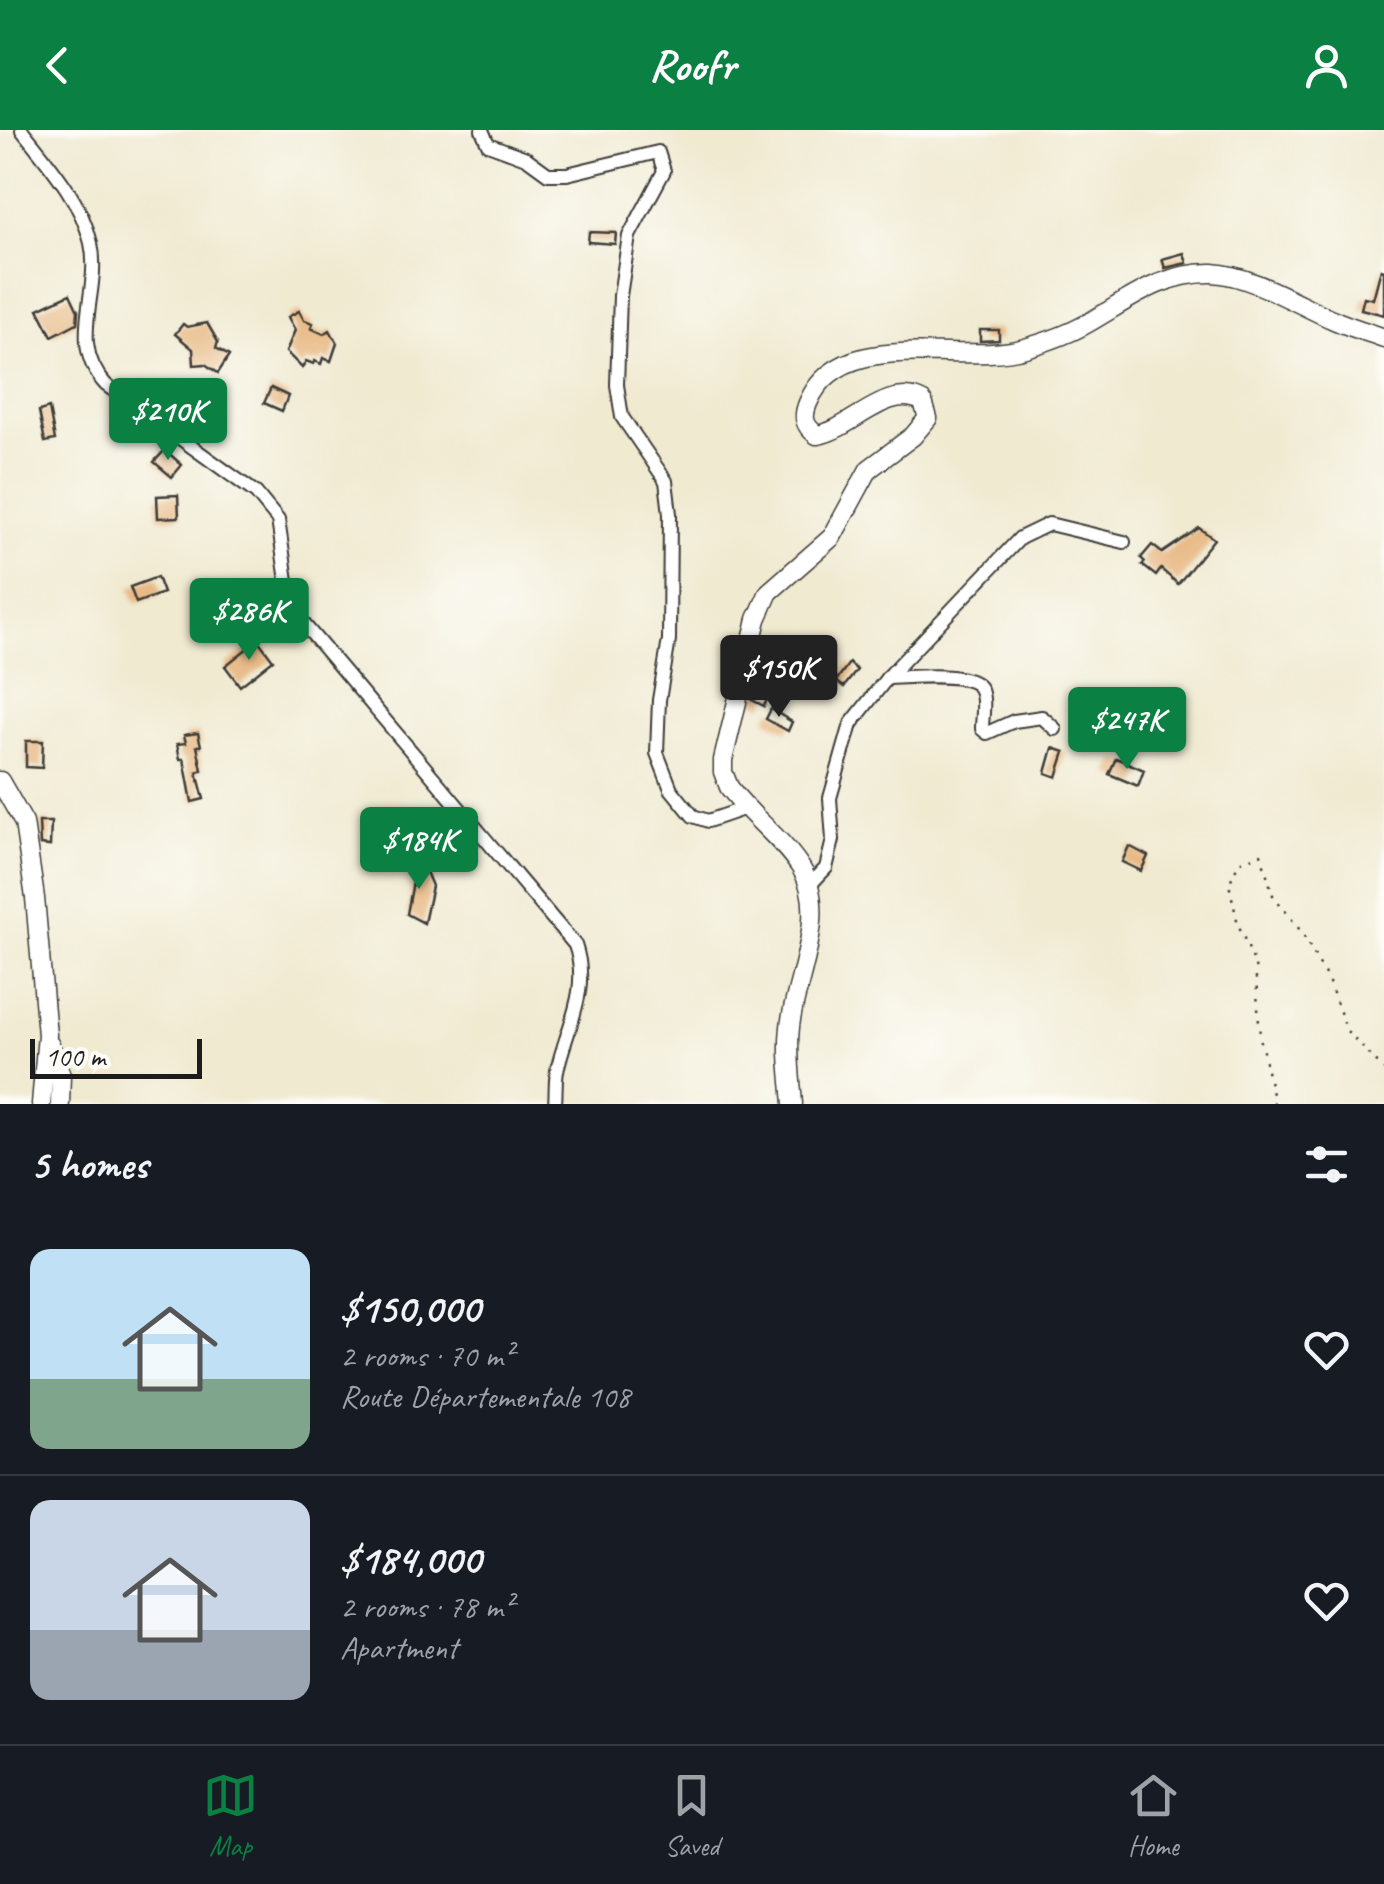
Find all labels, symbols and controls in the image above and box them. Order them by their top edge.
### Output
text: Roofr [649,37,735,94]
icon: back [30,38,85,93]
icon: person [1299,38,1354,93]
pin: $210K [98,378,238,463]
text: $210K [131,390,205,431]
pin: $286K [179,578,319,663]
text: $286K [212,590,286,631]
pin: $150K [709,635,849,720]
text: $150K [742,647,816,688]
pin: $247K [1057,687,1197,772]
text: $247K [1090,699,1164,740]
pin: $184K [349,807,489,892]
text: $184K [382,819,456,860]
scale bar [30,1034,202,1078]
text: 100 m [45,1039,105,1074]
icon: filters [1299,1137,1354,1192]
text: 5 homes [30,1138,148,1191]
text: $150,000 [340,1282,480,1335]
icon: home [110,1289,230,1409]
icon: heart [1299,1322,1354,1377]
text: 2 rooms · 70 m² [340,1335,513,1376]
text: Route Départementale 108 [340,1376,630,1417]
text: $184,000 [340,1533,481,1586]
icon: home [110,1540,230,1660]
icon: heart [1299,1573,1354,1628]
text: 2 rooms · 78 m² [340,1586,513,1627]
text: Apartment [340,1627,458,1668]
tab: Map [203,1768,258,1863]
tab: Saved [664,1768,719,1863]
tab: Home [1126,1768,1181,1863]

